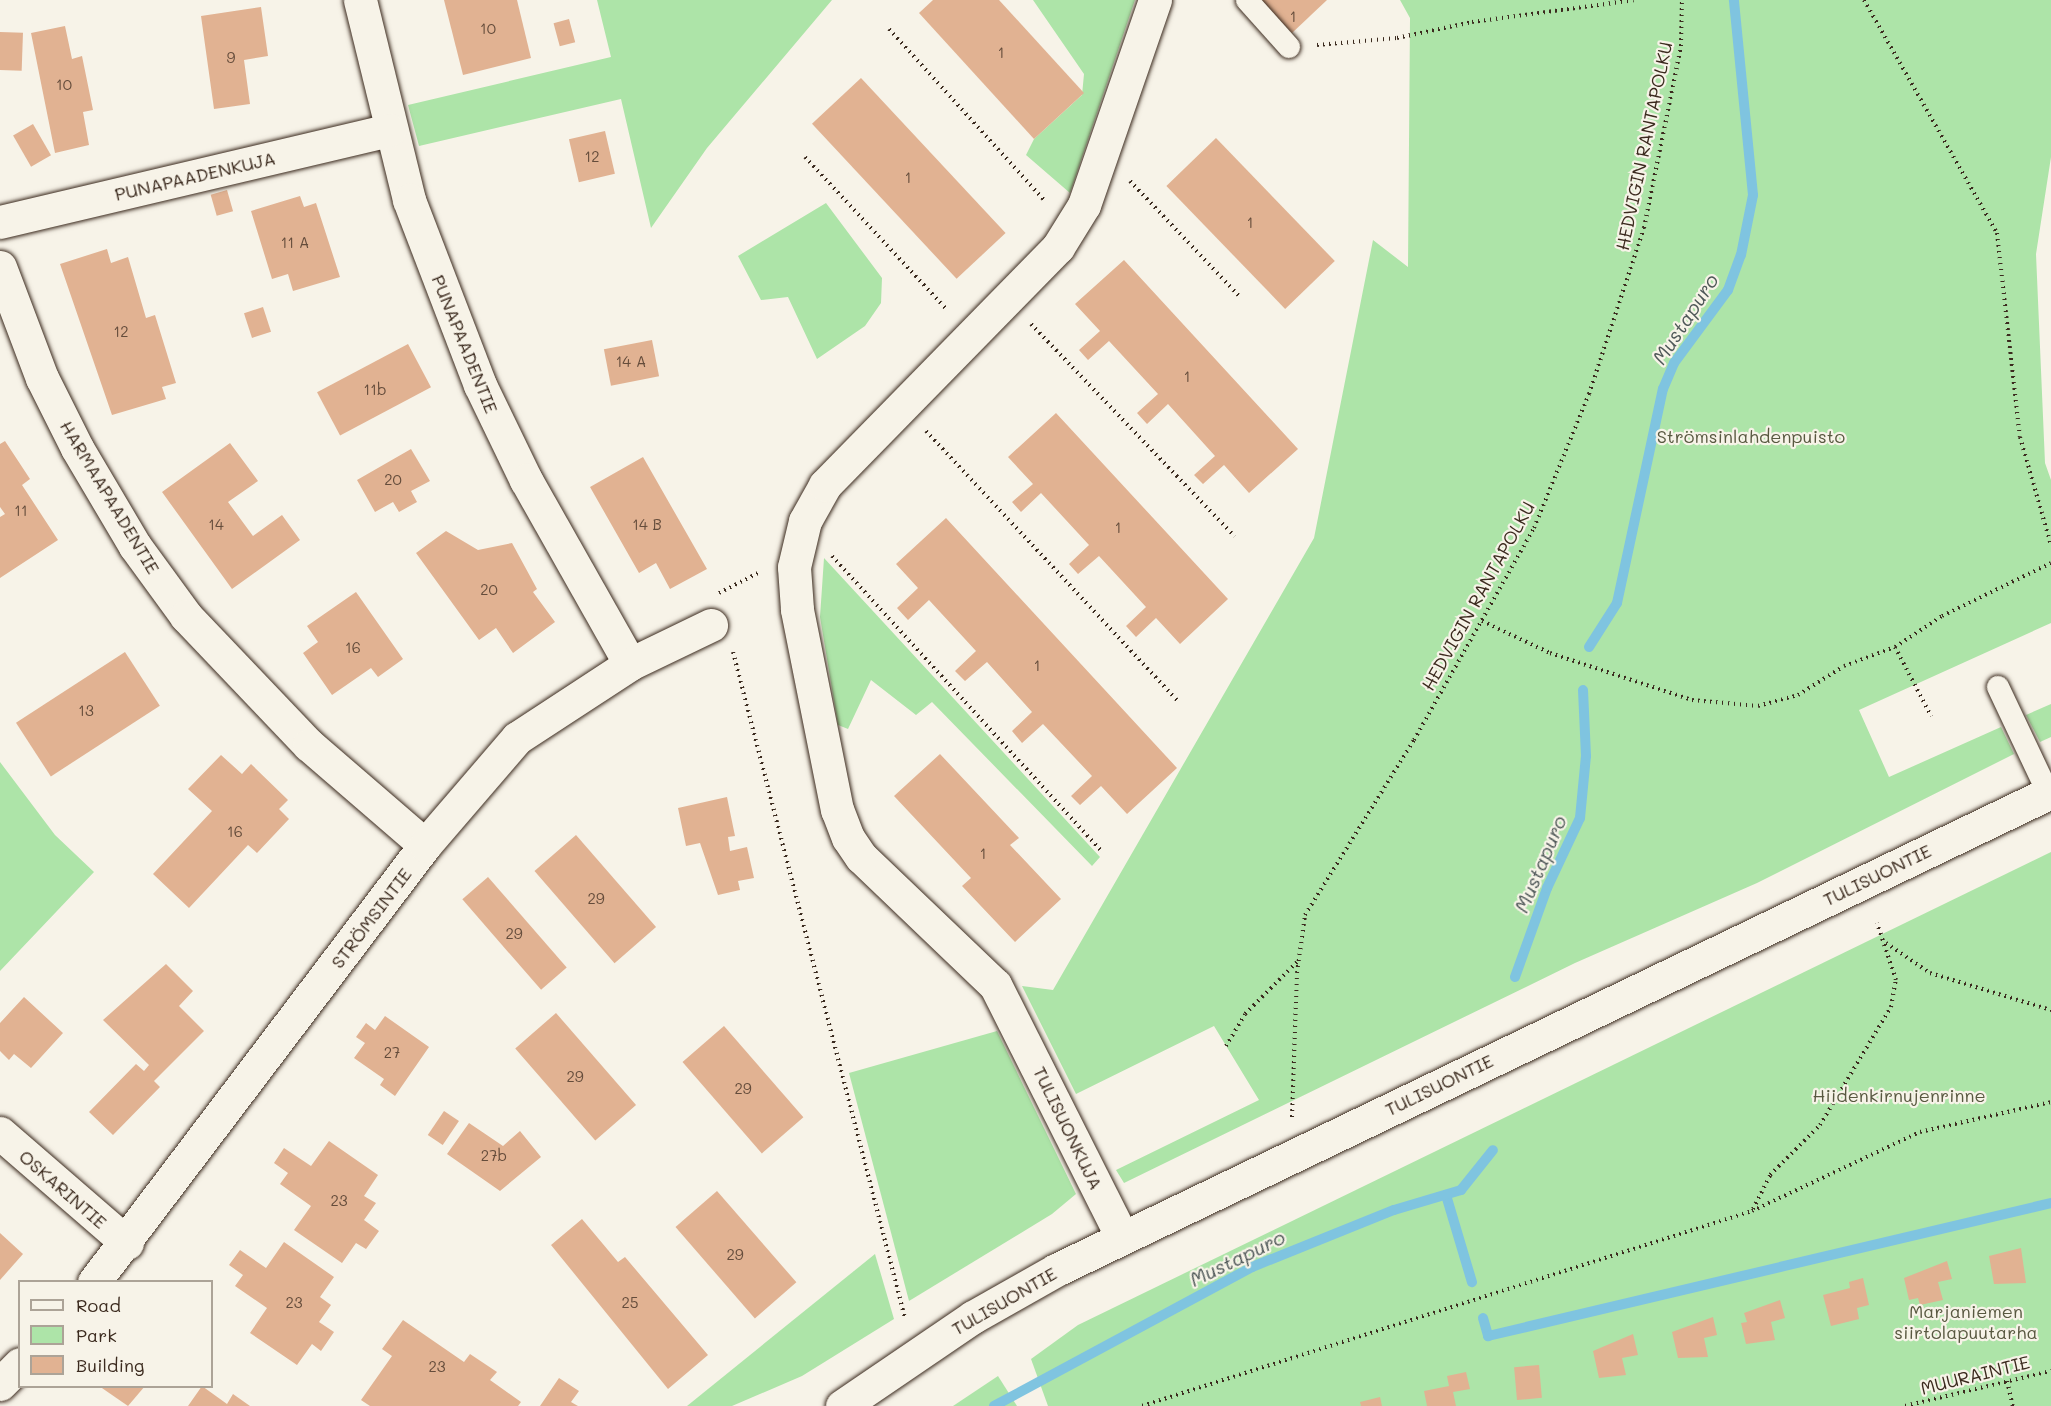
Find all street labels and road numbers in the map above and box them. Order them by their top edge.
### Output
street label: HEDVIGIN RANTAPOLKU [1611,40,1677,252]
street label: PUNAPAADENKUJA [112,147,278,205]
street label: PUNAPAADENTIE [427,272,503,416]
street label: HARMAAPAADENTIE [56,417,164,577]
street label: HEDVIGIN RANTAPOLKU [1417,498,1539,694]
street label: TULISUONTIE [1820,840,1934,910]
street label: STRÖMSINTIE [326,864,416,972]
street label: TULISUONTIE [1382,1050,1496,1120]
street label: TULISUONKUJA [1029,1063,1107,1193]
street label: OSKARINTIE [15,1145,111,1233]
street label: TULISUONTIE [948,1262,1060,1340]
street label: MUURAINTIE [1918,1351,2032,1399]

